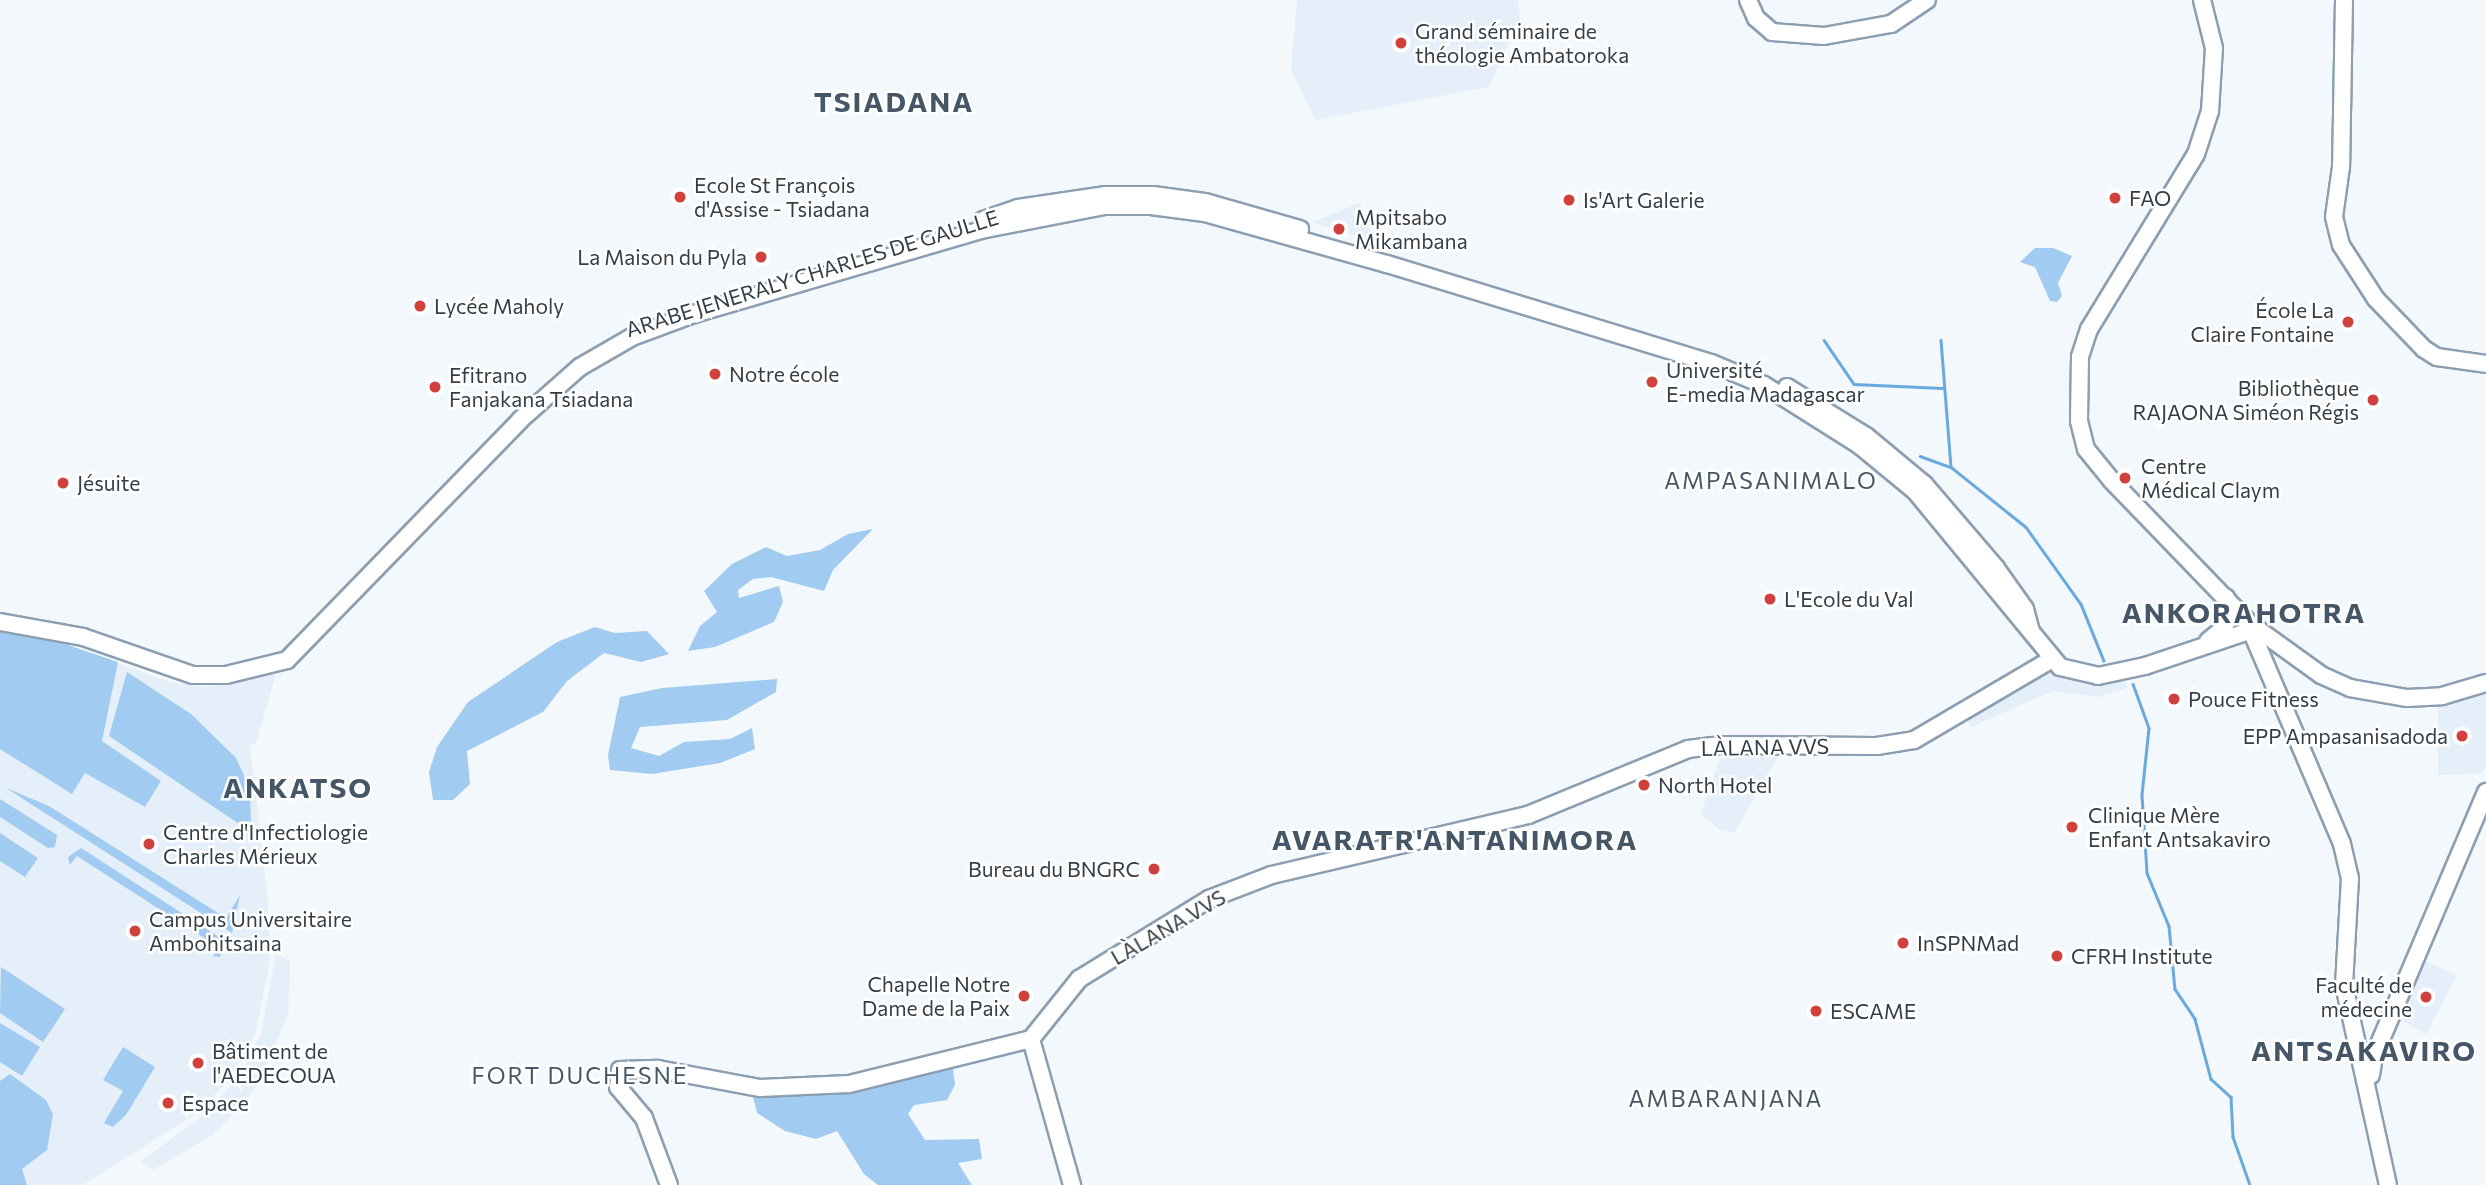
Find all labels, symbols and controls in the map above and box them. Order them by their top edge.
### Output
place label: Grand séminaire de théologie Ambatoroka [1415,18,1629,68]
marker: Grand séminaire de théologie Ambatoroka [1393,35,1409,51]
district label: TSIADANA [815,84,973,118]
place label: Ecole St François d'Assise - Tsiadana [694,172,870,222]
place label: FAO [2129,185,2171,211]
place label: Is'Art Galerie [1583,187,1705,213]
marker: Ecole St François d'Assise - Tsiadana [672,189,688,205]
marker: FAO [2107,190,2123,206]
marker: Is'Art Galerie [1561,192,1577,208]
street label: ARABE JENERALY CHARLES DE GAULLE [623,204,1001,342]
place label: Mpitsabo Mikambana [1355,204,1468,254]
marker: Mpitsabo Mikambana [1329,219,1349,239]
place label: La Maison du Pyla [577,244,747,270]
marker: La Maison du Pyla [753,249,769,265]
place label: Lycée Maholy [434,293,564,319]
place label: École La Claire Fontaine [2191,297,2334,347]
marker: Lycée Maholy [412,298,428,314]
marker: École La Claire Fontaine [2340,314,2356,330]
place label: Université E-media Madagascar [1666,357,1865,407]
place label: Notre école [729,361,839,387]
place label: Efitrano Fanjakana Tsiadana [449,362,633,412]
marker: Notre école [707,366,723,382]
marker: Université E-media Madagascar [1644,374,1660,390]
place label: Bibliothèque RAJAONA Siméon Régis [2132,375,2359,425]
marker: Efitrano Fanjakana Tsiadana [427,379,443,395]
marker: Bibliothèque RAJAONA Siméon Régis [2365,392,2381,408]
place label: Centre Médical Claym [2141,453,2280,503]
district label: AMPASANIMALO [1666,466,1876,494]
marker: Centre Médical Claym [2115,468,2135,488]
place label: Jésuite [77,470,140,496]
marker: Jésuite [55,475,71,491]
place label: L'Ecole du Val [1784,586,1914,612]
marker: L'Ecole du Val [1762,591,1778,607]
district label: ANKORAHOTRA [2123,595,2365,629]
place label: Pouce Fitness [2188,686,2319,712]
marker: Pouce Fitness [2166,691,2182,707]
place label: EPP Ampasanisadoda [2243,723,2448,749]
marker: EPP Ampasanisadoda [2454,728,2470,744]
street label: LÀLANA VVS [1701,733,1829,761]
district label: ANKATSO [224,770,372,804]
place label: North Hotel [1658,772,1772,798]
marker: North Hotel [1636,777,1652,793]
place label: Clinique Mère Enfant Antsakaviro [2088,802,2271,852]
marker: Clinique Mère Enfant Antsakaviro [2062,817,2082,837]
place label: Centre d'Infectiologie Charles Mérieux [163,819,368,869]
district label: AVARATR'ANTANIMORA [1274,822,1636,856]
marker: Centre d'Infectiologie Charles Mérieux [141,836,157,852]
place label: Bureau du BNGRC [968,856,1140,882]
marker: Bureau du BNGRC [1146,861,1162,877]
street label: LÀLANA VVS [1106,884,1230,970]
place label: Campus Universitaire Ambohitsaina [149,906,352,956]
marker: Campus Universitaire Ambohitsaina [127,923,143,939]
place label: InSPNMad [1917,930,2019,956]
marker: InSPNMad [1895,935,1911,951]
place label: CFRH Institute [2071,943,2213,969]
marker: CFRH Institute [2049,948,2065,964]
place label: Chapelle Notre Dame de la Paix [862,971,1010,1021]
place label: Faculté de médecine [2315,972,2412,1022]
marker: Chapelle Notre Dame de la Paix [1016,988,1032,1004]
marker: Faculté de médecine [2418,989,2434,1005]
place label: ESCAME [1830,998,1916,1024]
marker: ESCAME [1808,1003,1824,1019]
district label: ANTSAKAVIRO [2252,1033,2476,1067]
place label: Bâtiment de l'AEDECOUA [212,1038,336,1088]
marker: Bâtiment de l'AEDECOUA [190,1055,206,1071]
district label: FORT DUCHESNE [473,1061,687,1089]
district label: AMBARANJANA [1630,1084,1822,1112]
place label: Espace [182,1090,249,1116]
marker: Espace [160,1095,176,1111]

